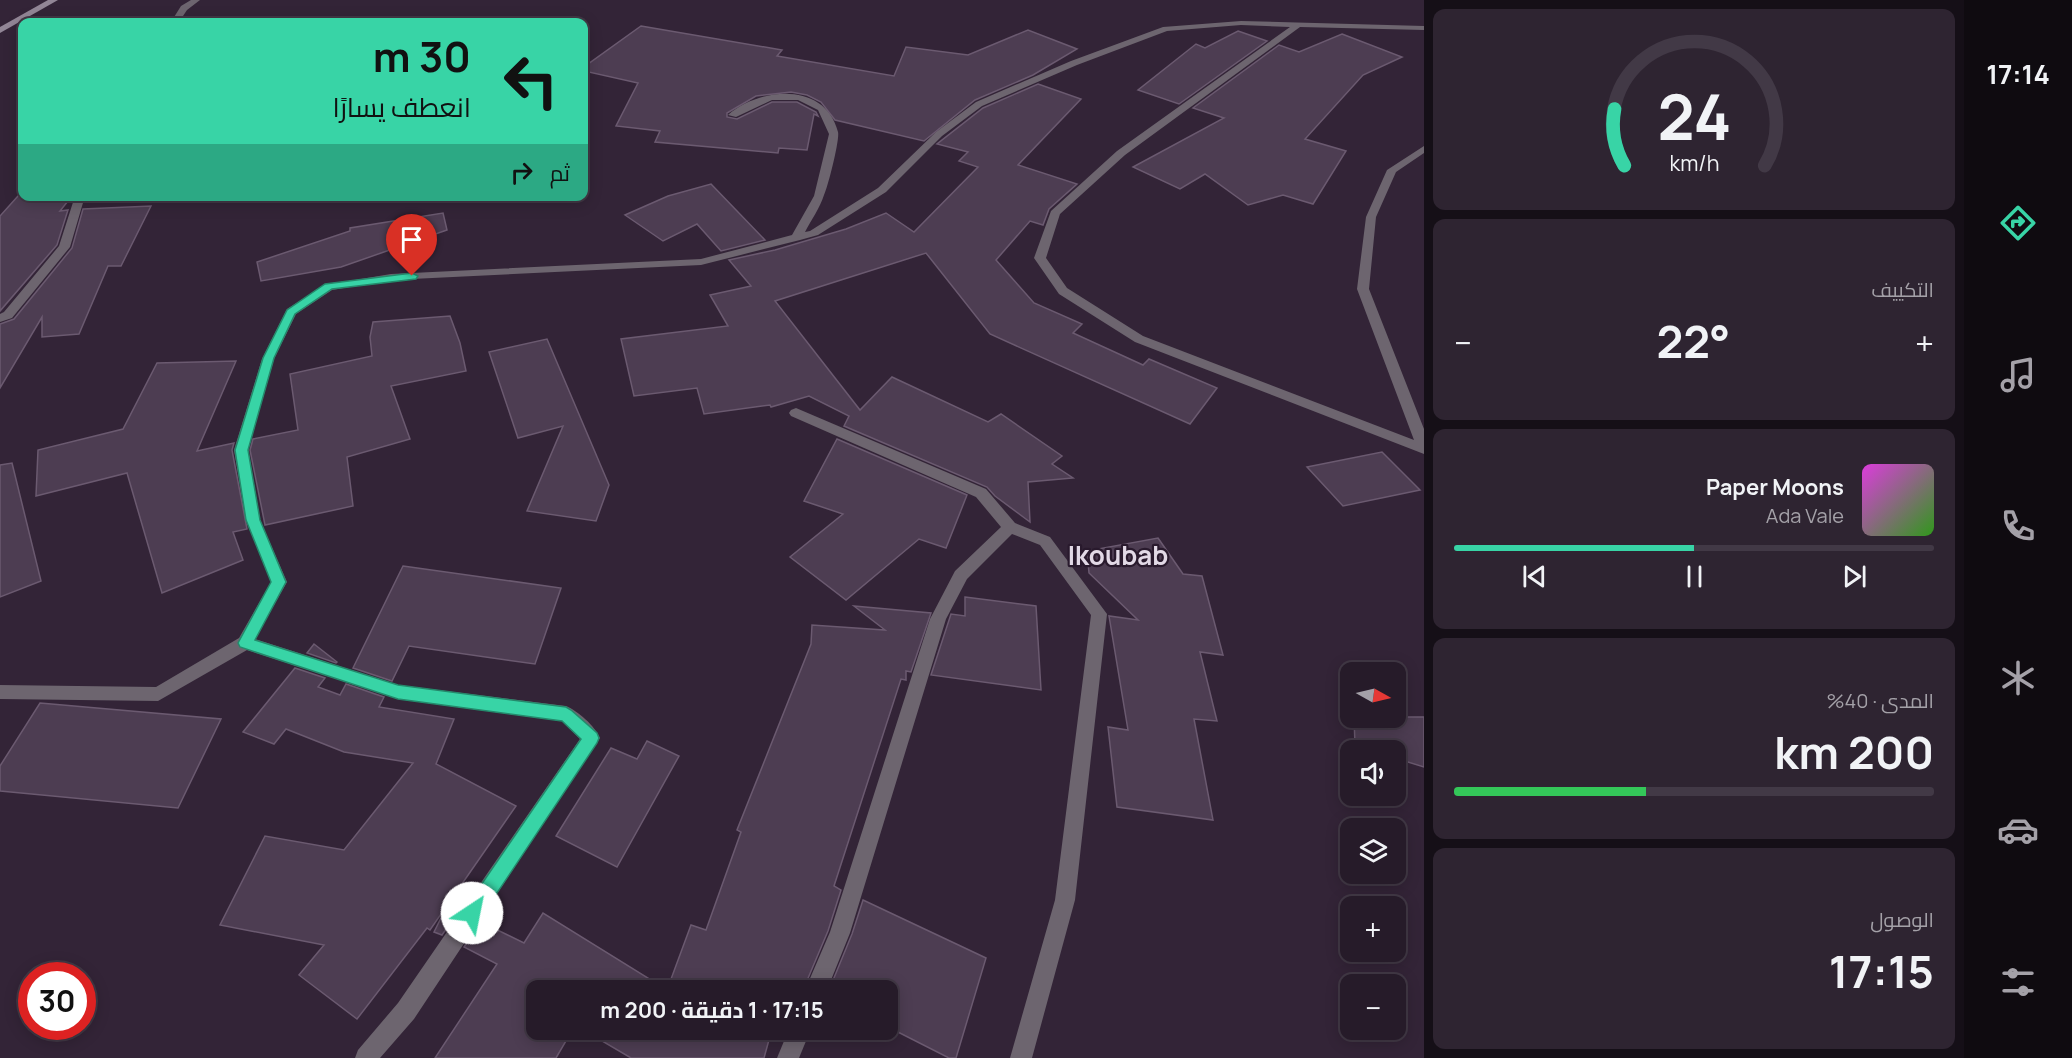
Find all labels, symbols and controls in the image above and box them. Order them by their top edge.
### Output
text: 30 m [373,27,471,85]
icon: left [492,42,570,120]
text: 17:14 [1986,55,2050,92]
text: 24 [1657,74,1731,160]
text: انعطف يسارًا [332,88,471,125]
text: km/h [1669,149,1719,178]
icon: right [505,156,538,189]
text: ثم [550,158,570,188]
icon: directions [1997,202,2039,244]
pin [386,214,437,276]
icon: arrive [395,223,428,256]
text: التكييف [1871,276,1934,303]
text: 22° [1656,310,1730,372]
text: − [1454,320,1472,365]
text: + [1915,320,1934,365]
icon: music [1997,354,2039,396]
text: Paper Moons [1706,472,1844,502]
text: Ada Vale [1766,502,1844,529]
icon: phone [1997,505,2039,547]
district label: Ikoubab [1068,537,1168,573]
icon: previous [1518,560,1551,593]
icon: pause [1678,560,1711,593]
icon: next [1838,560,1871,593]
icon: climate [1997,657,2039,699]
north arrow [1340,662,1406,728]
map controls [1340,662,1406,1040]
text: المدى · 40% [1826,687,1934,714]
text: 200 km [1774,721,1934,783]
button: sound [1340,740,1406,806]
icon: car [1997,809,2039,851]
button: layers [1340,818,1406,884]
position arrow [440,881,504,945]
button: + [1340,896,1406,962]
text: الوصول [1870,906,1934,933]
text: 17:15 [1829,940,1934,1002]
icon: filters [1997,961,2039,1003]
speed limit sign: 30 [18,962,96,1040]
button: − [1340,974,1406,1040]
text: 17:15 · 1 دقيقة · 200 m [600,995,824,1025]

